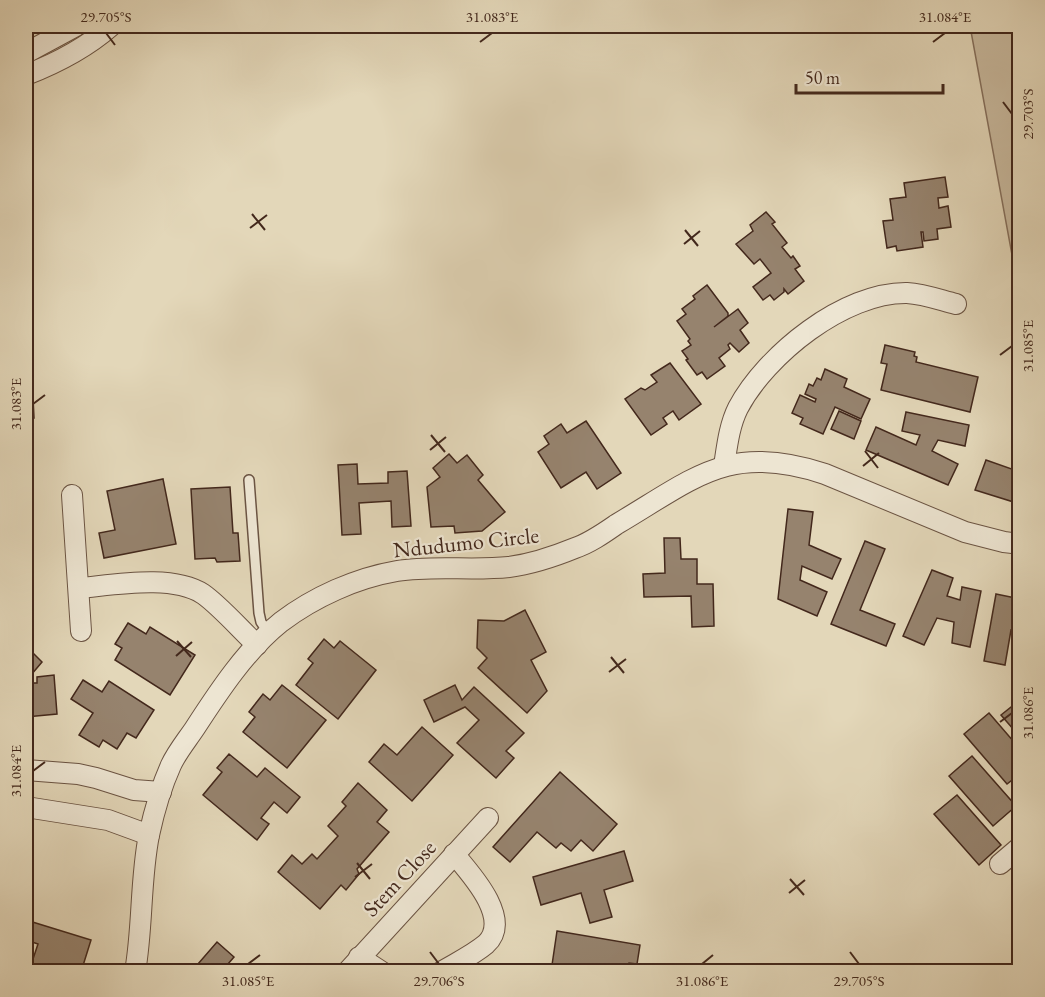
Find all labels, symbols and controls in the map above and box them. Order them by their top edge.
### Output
text: 29.705°S [81,7,131,26]
text: 31.083°E [466,7,519,26]
text: 31.084°E [919,7,972,26]
scale bar [796,57,943,95]
text: 50 m [805,66,840,89]
text: 29.703°S [1018,89,1037,139]
text: 31.085°E [1018,319,1037,372]
text: 31.083°E [6,377,25,430]
street label: Ndudumo Circle [392,520,541,565]
text: 31.086°E [1018,686,1037,739]
text: 31.084°E [6,744,25,797]
street label: Stem Close [356,834,443,923]
text: 31.085°E [222,971,275,990]
text: 29.706°S [414,971,464,990]
text: 31.086°E [676,971,729,990]
text: 29.705°S [834,971,884,990]

